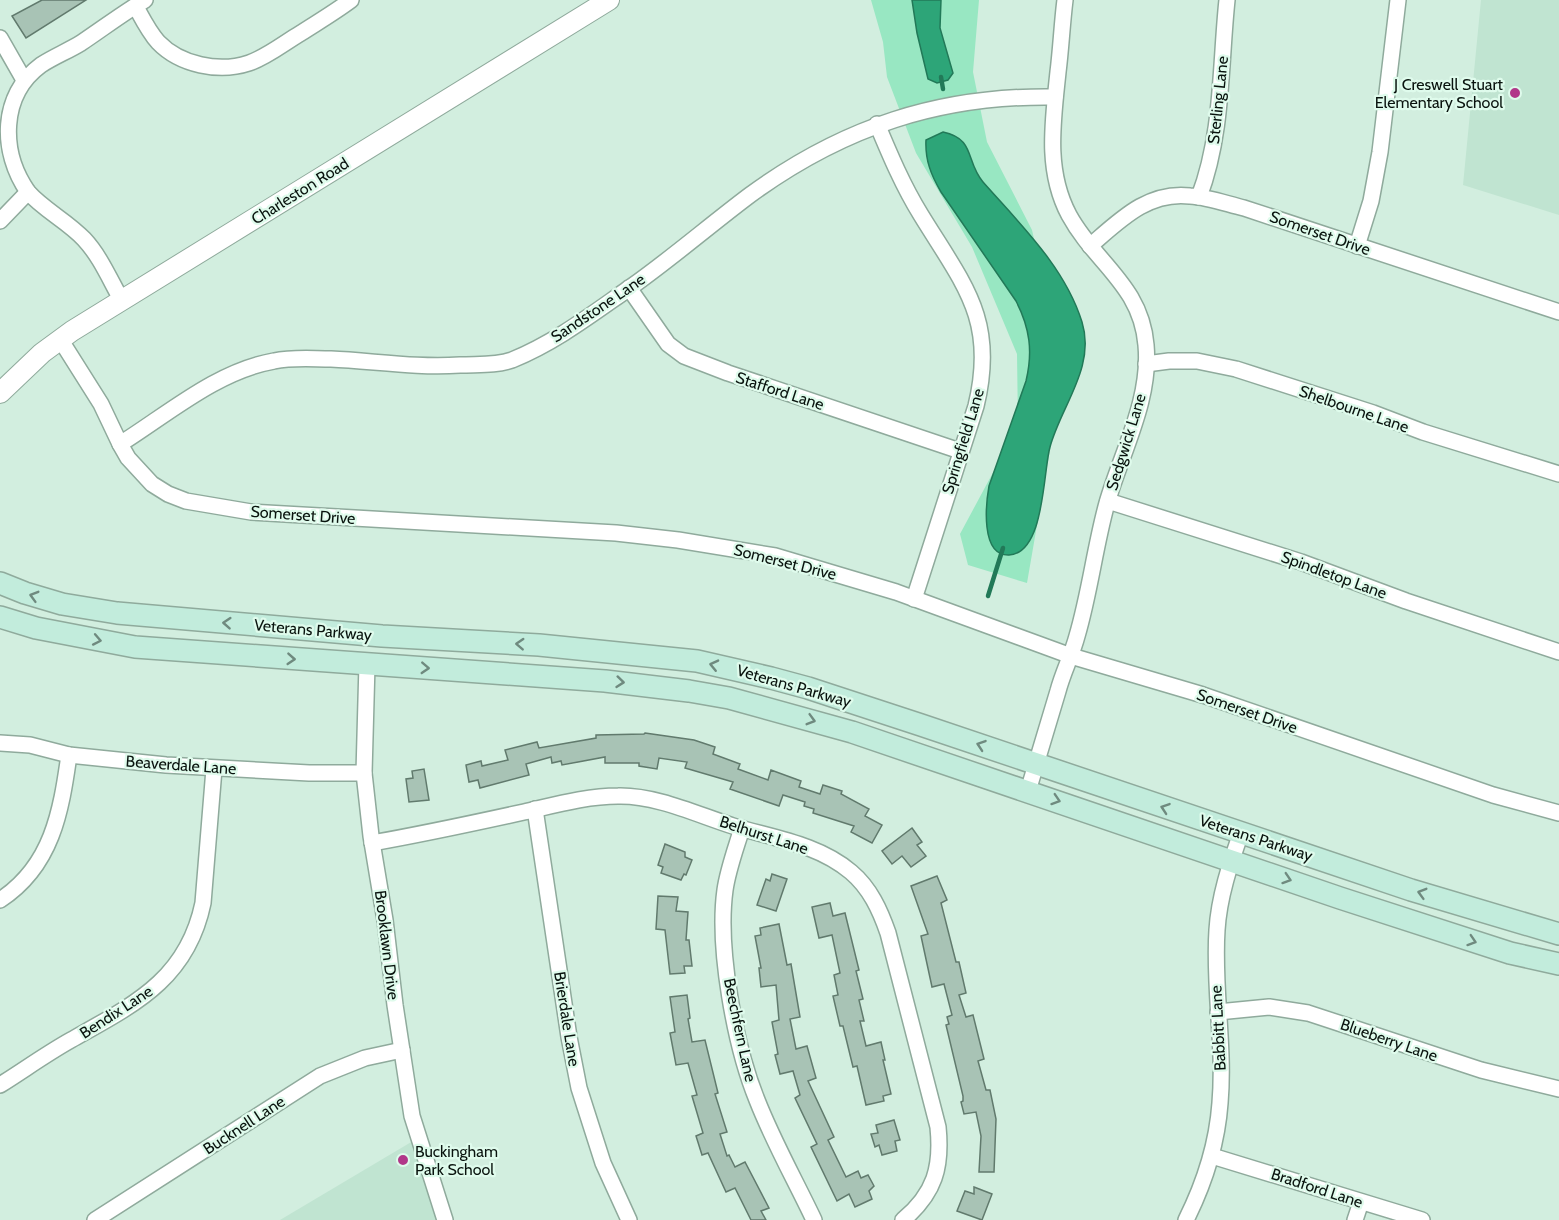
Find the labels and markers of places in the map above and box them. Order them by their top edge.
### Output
place label: J Creswell Stuart Elementary School [1375,75,1504,112]
marker: J Creswell Stuart Elementary School [1508,86,1522,100]
place label: Buckingham Park School [415,1142,498,1179]
marker: Buckingham Park School [396,1153,410,1167]

